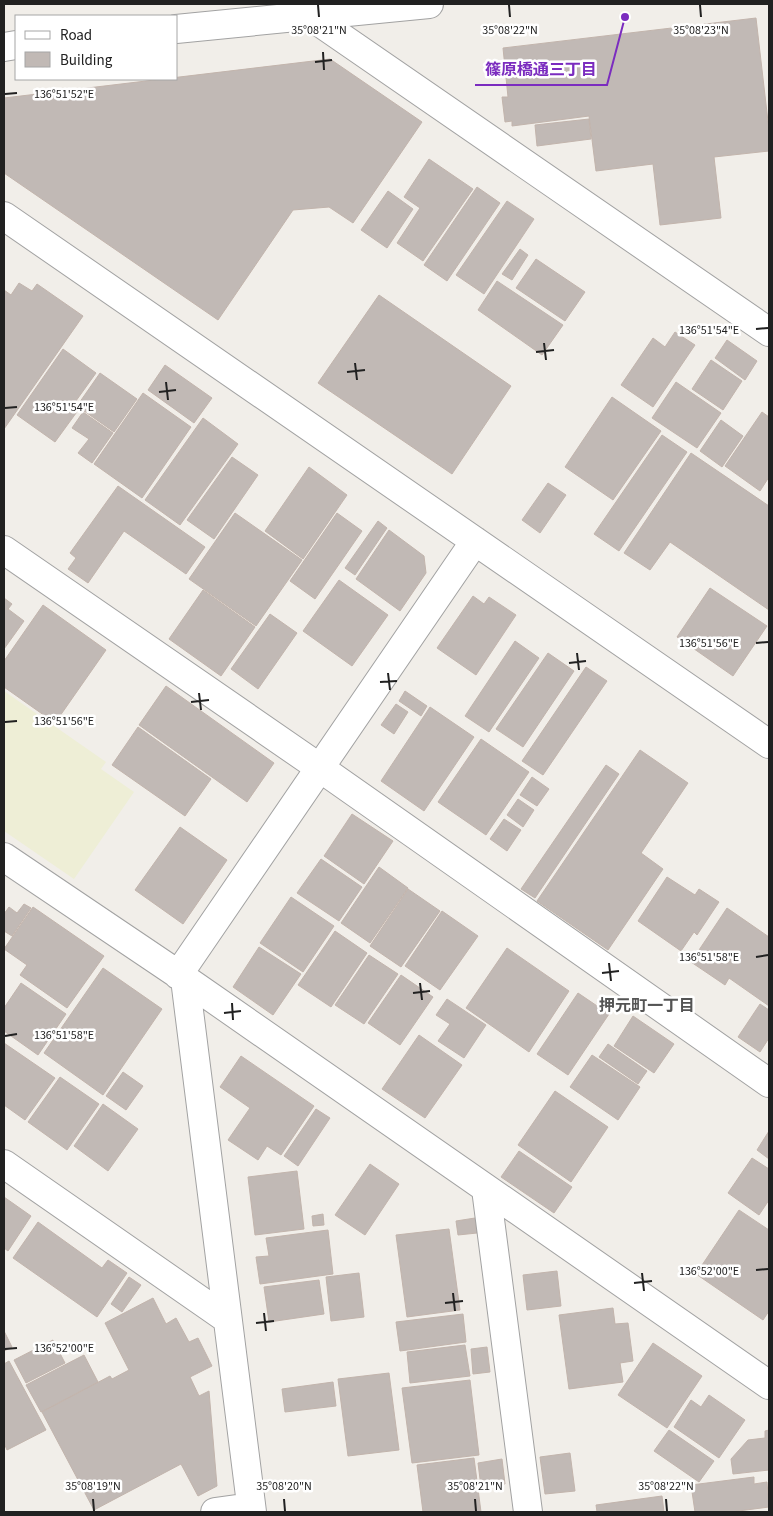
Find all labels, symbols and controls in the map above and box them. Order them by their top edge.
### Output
legend [15,15,178,80]
text: 35°08'21"N [291,22,347,39]
text: 35°08'22"N [482,22,538,39]
text: 35°08'23"N [673,22,729,39]
text: Road [60,25,92,46]
text: Building [60,50,113,71]
callout: 篠原橋通三丁目 [475,54,607,85]
text: 篠原橋通三丁目 [485,59,597,81]
text: 136°51'52"E [34,86,94,103]
text: 136°51'54"E [679,322,739,339]
text: 136°51'54"E [34,399,94,416]
text: 136°51'56"E [679,635,739,652]
text: 136°51'56"E [34,713,94,730]
text: 136°51'58"E [679,949,739,966]
district label: 押元町一丁目 [599,995,695,1017]
text: 136°51'58"E [34,1027,94,1044]
text: 136°52'00"E [679,1263,739,1280]
text: 136°52'00"E [34,1340,94,1357]
text: 35°08'19"N [65,1478,121,1495]
text: 35°08'20"N [256,1478,312,1495]
text: 35°08'21"N [447,1478,503,1495]
text: 35°08'22"N [638,1478,694,1495]

